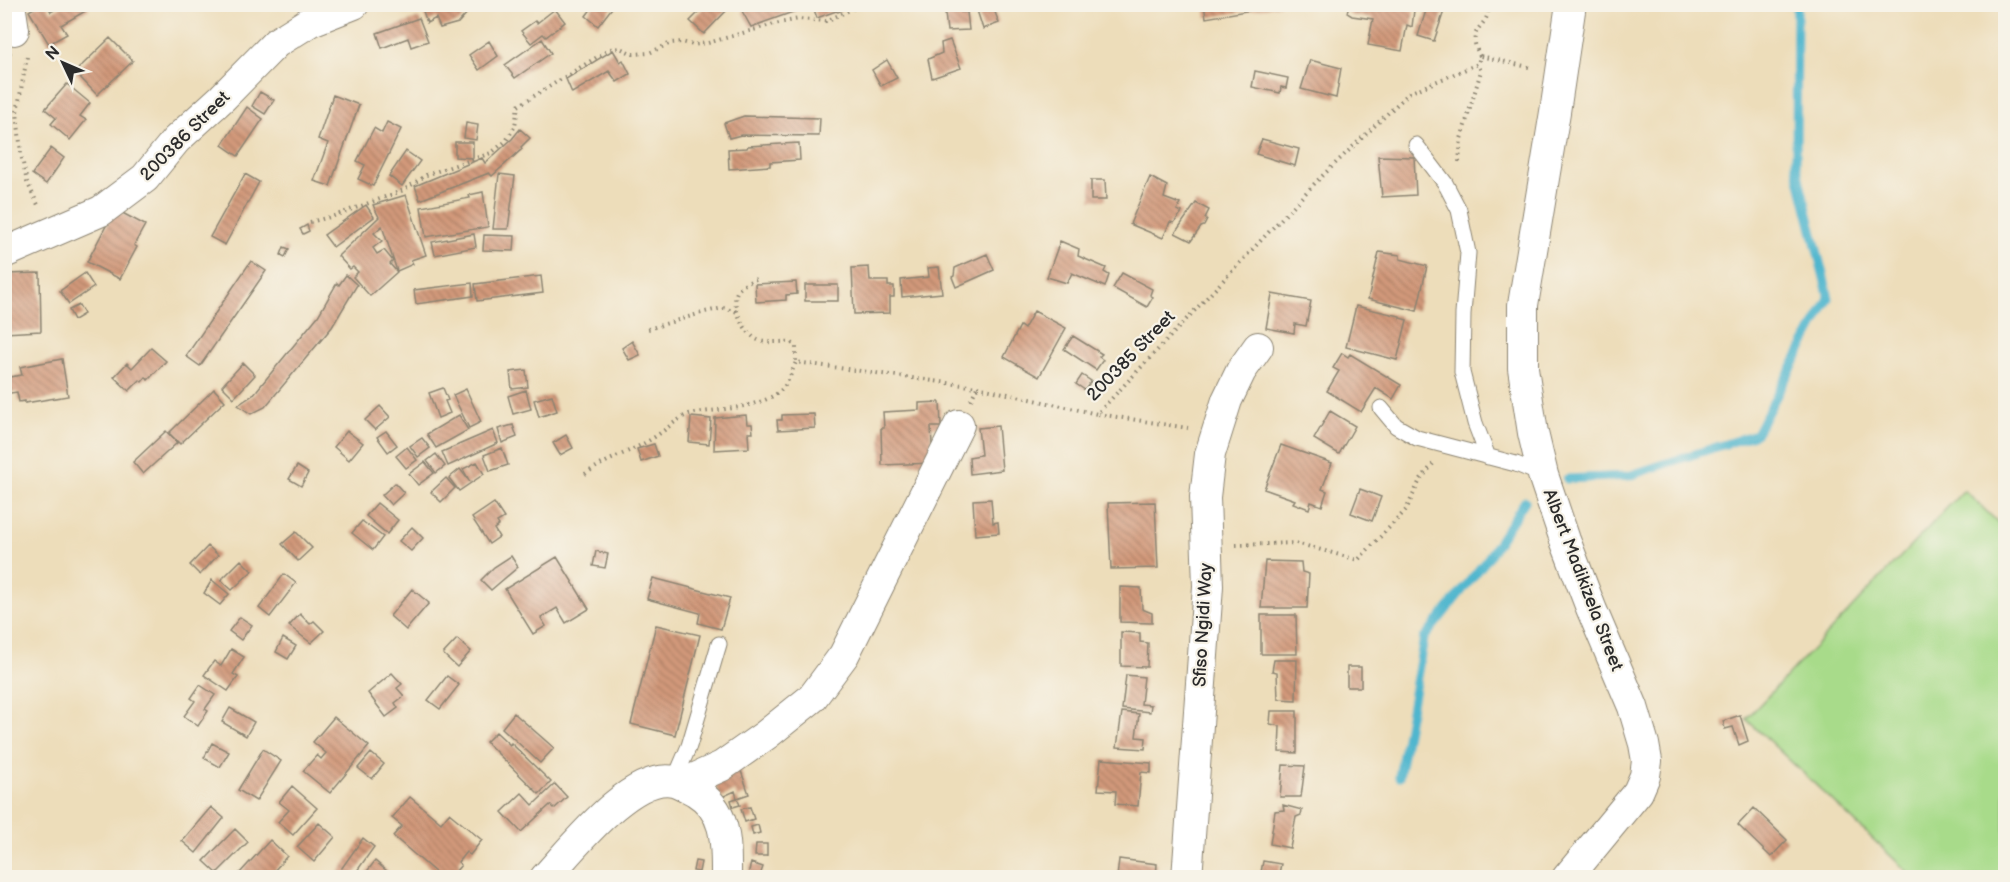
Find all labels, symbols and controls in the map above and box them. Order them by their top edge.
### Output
north arrow [33,33,93,93]
text: N [42,43,64,65]
street label: 200386 Street [136,86,235,185]
street label: 200385 Street [1083,306,1180,406]
street label: Albert Madikizela Street [1539,486,1628,674]
street label: Sfiso Ngidi Way [1189,562,1217,688]

